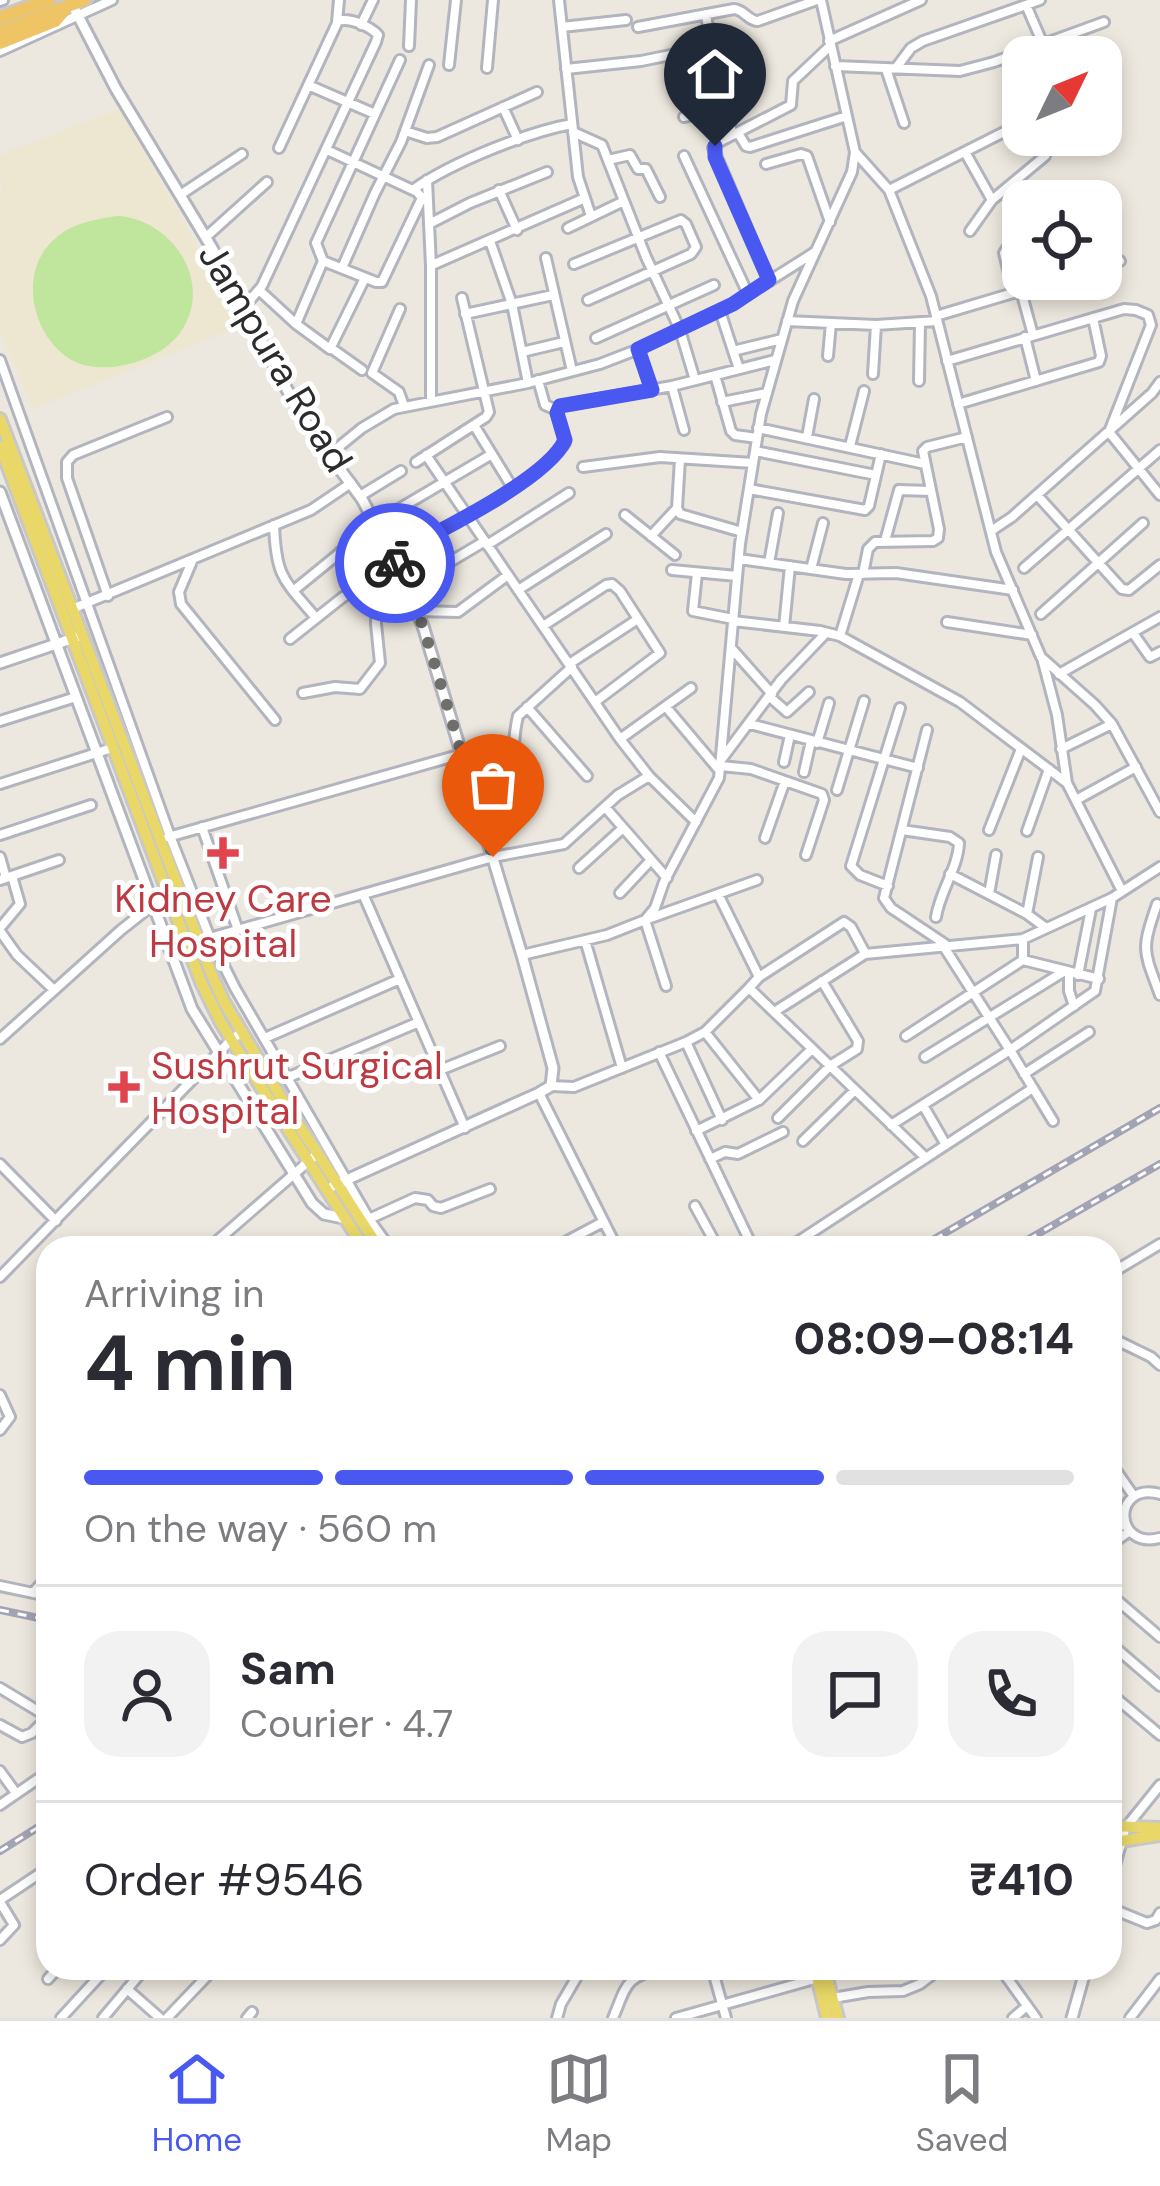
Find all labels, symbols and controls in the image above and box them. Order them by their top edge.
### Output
pin [664,23,766,146]
north arrow [1002,36,1122,156]
map controls [1002,36,1122,300]
icon: home [682,41,748,107]
button: locate [1002,180,1122,300]
street label: Jampura Road [187,233,364,481]
courier [335,503,455,623]
icon: bike [362,530,428,596]
pin [442,734,544,857]
icon: bag [460,752,526,818]
marker: Kidney Care Hospital [207,837,239,869]
place label: Kidney Care Hospital [114,873,332,969]
place label: Sushrut Surgical Hospital [151,1040,443,1136]
marker: Sushrut Surgical Hospital [108,1071,140,1103]
text: Arriving in [84,1268,264,1319]
text: 08:09–08:14 [794,1309,1074,1368]
text: 4 min [84,1313,296,1414]
text: On the way · 560 m [84,1503,437,1554]
button: person [84,1631,210,1757]
button: chat [792,1631,918,1757]
button: phone [948,1631,1074,1757]
text: Sam [240,1639,336,1698]
text: Courier · 4.7 [240,1698,453,1749]
text: Order #9546 [84,1850,365,1909]
text: ₹410 [969,1850,1074,1909]
tab: Home [152,2046,242,2161]
tab: Map [546,2046,612,2161]
tab: Saved [916,2046,1008,2161]

